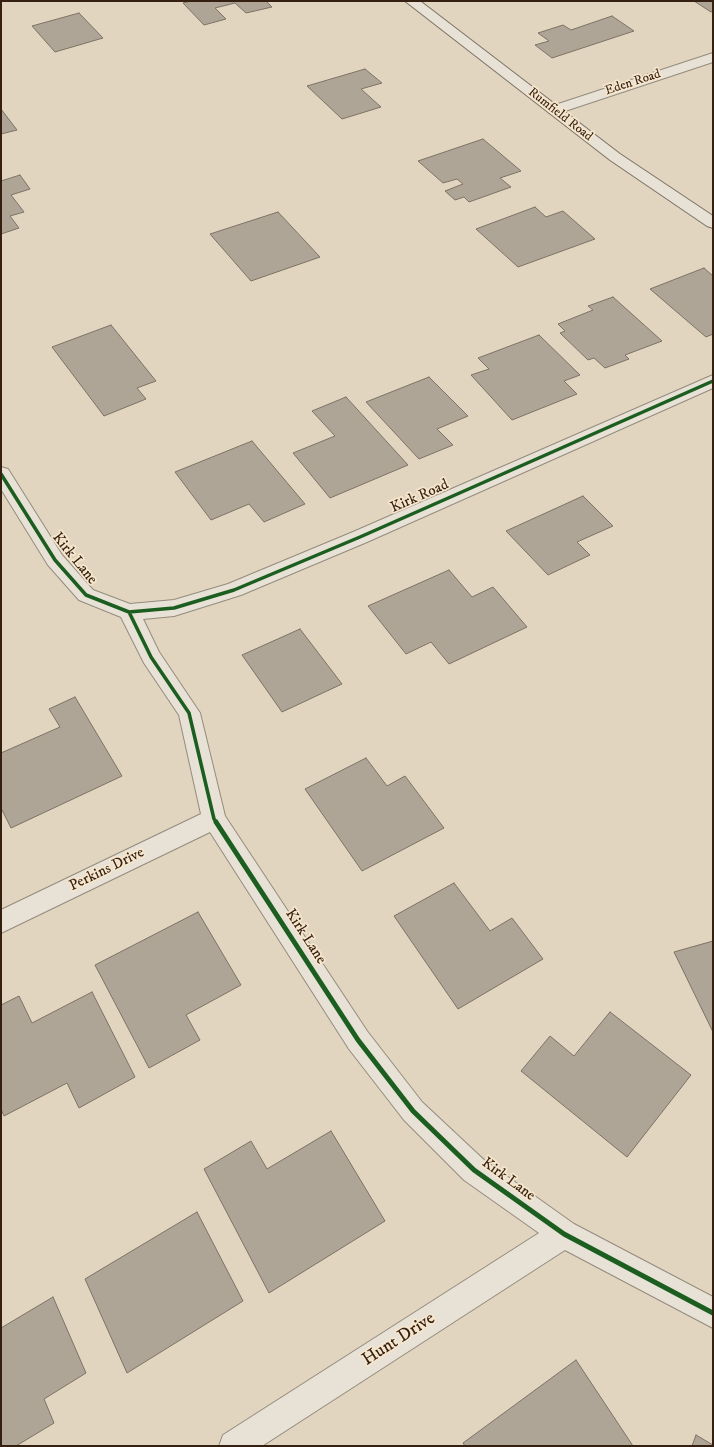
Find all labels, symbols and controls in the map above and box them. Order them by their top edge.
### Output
street label: Eden Road [603,67,663,99]
street label: Rumfield Road [525,85,595,145]
street label: Kirk Road [388,476,452,518]
street label: Kirk Lane [48,529,100,589]
street label: Perkins Drive [67,844,147,896]
street label: Kirk Lane [281,906,329,968]
street label: Kirk Lane [478,1155,538,1205]
street label: Hunt Drive [359,1308,439,1372]

